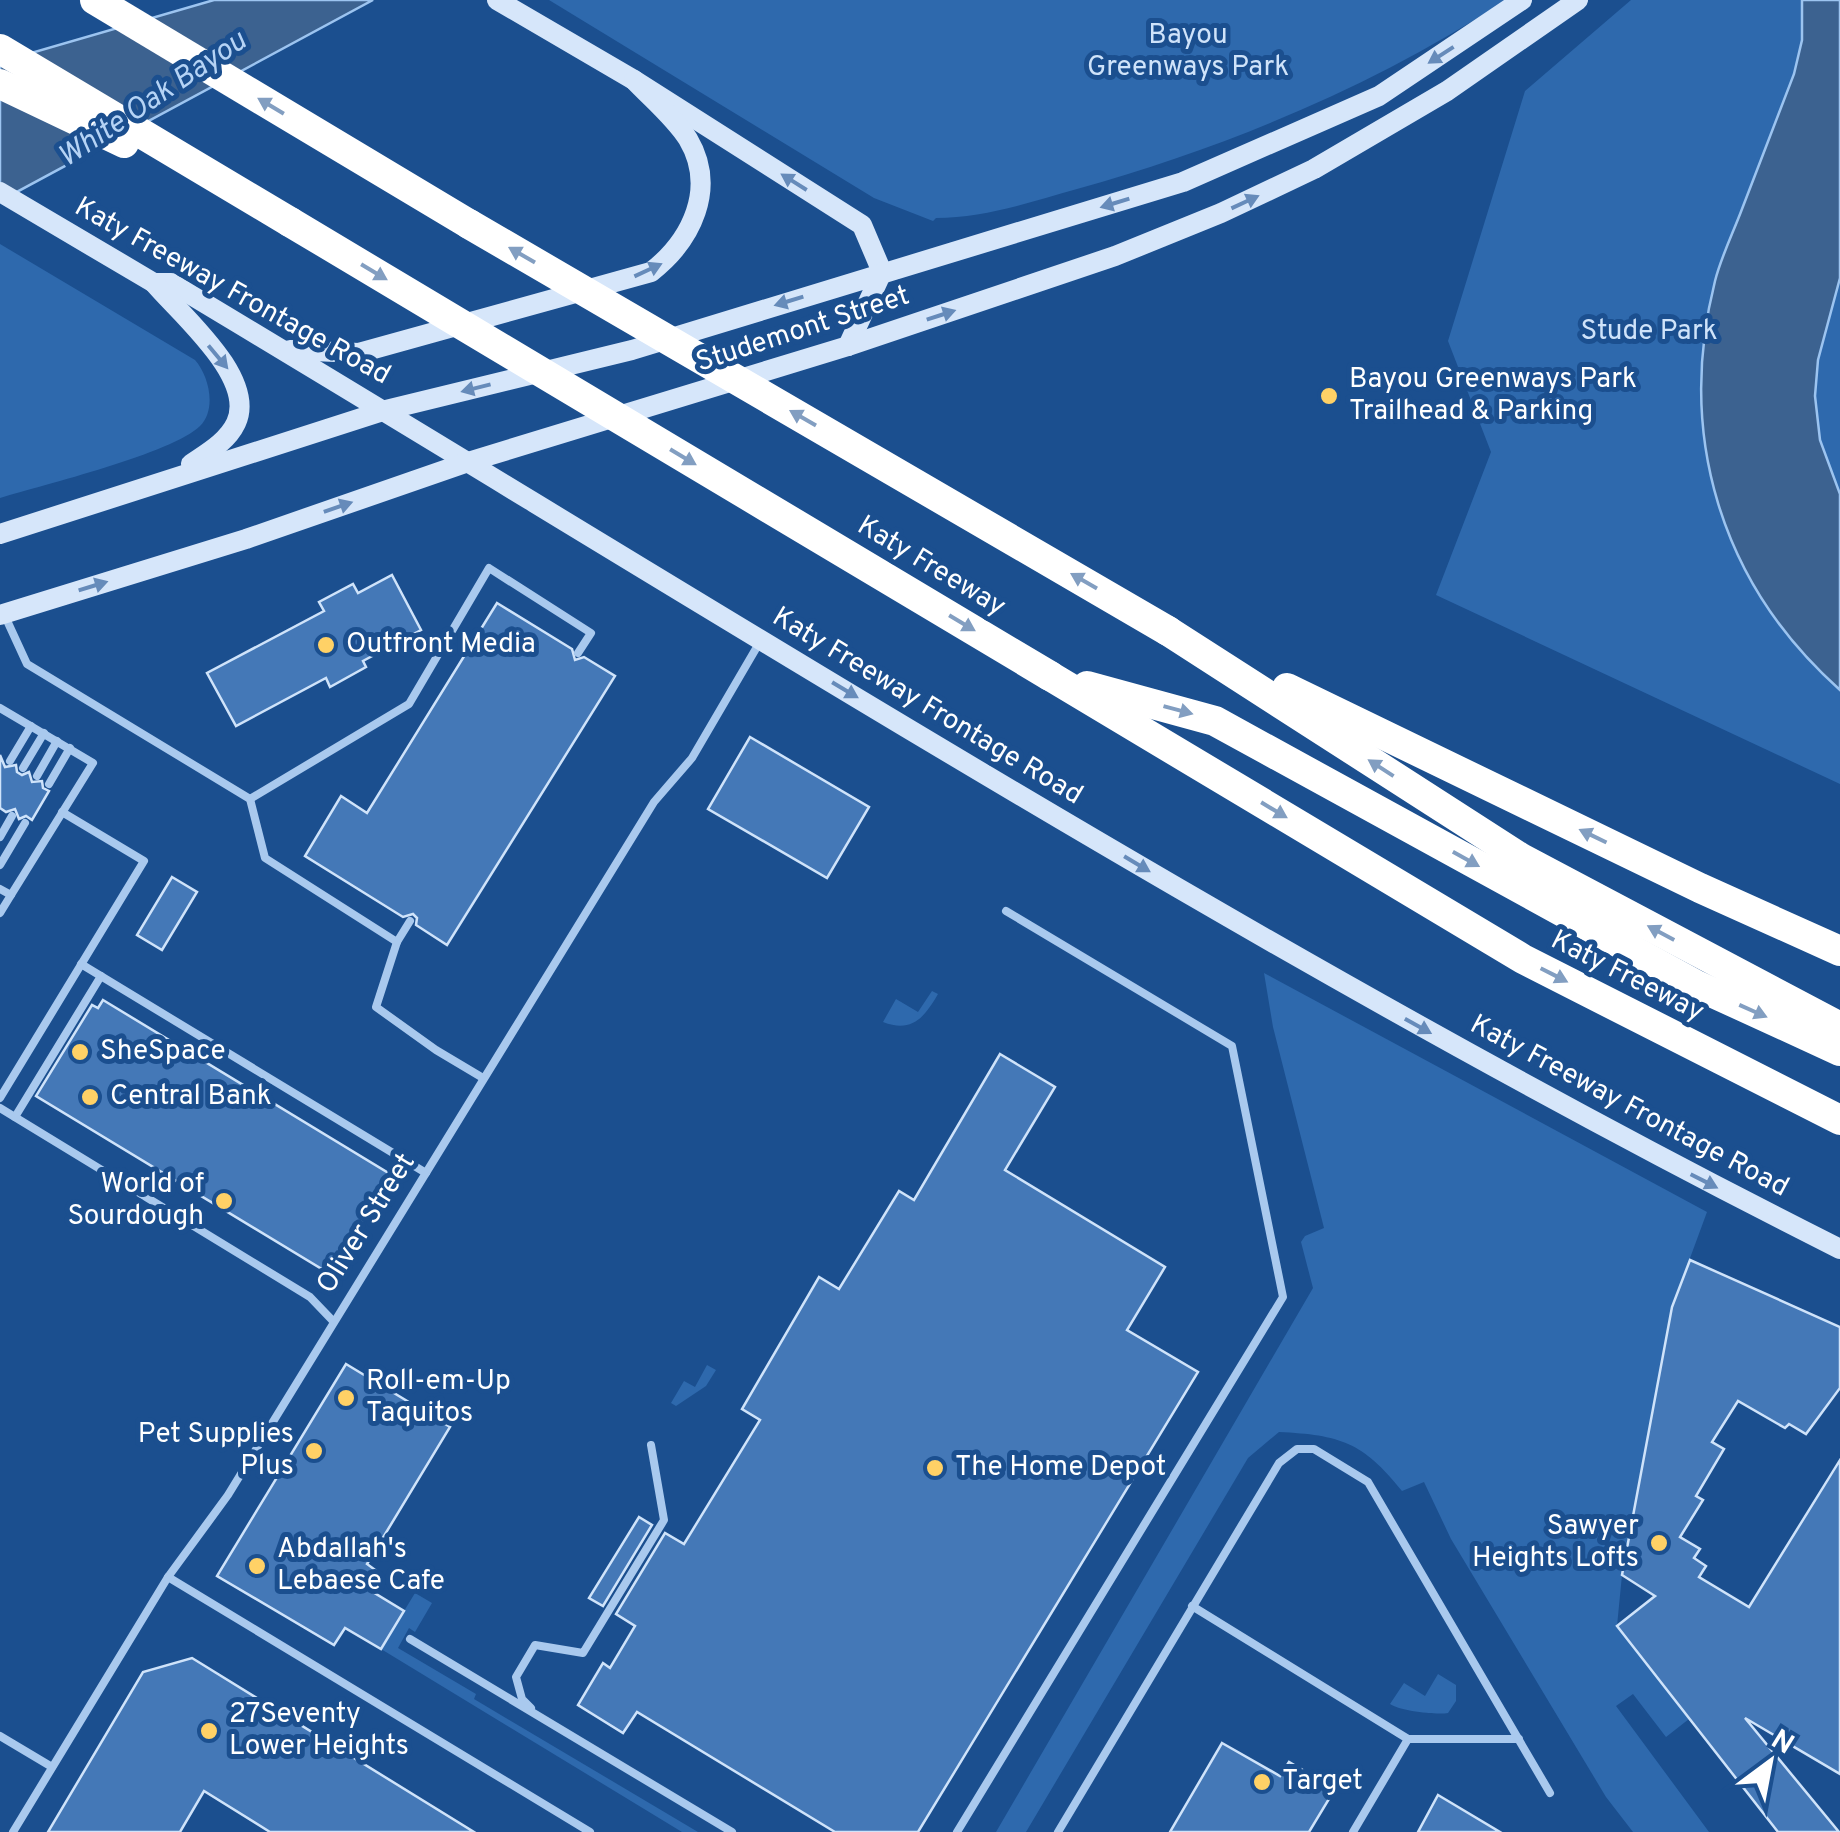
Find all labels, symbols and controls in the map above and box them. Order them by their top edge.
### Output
park label: Bayou Greenways Park [1087,18,1289,86]
water label: White Oak Bayou [52,23,255,177]
one-way arrow [1428,45,1455,64]
one-way arrow [257,98,285,115]
one-way arrow [780,173,808,191]
street label: Katy Freeway Frontage Road [68,190,396,394]
one-way arrow [1231,193,1260,210]
one-way arrow [1099,196,1129,211]
one-way arrow [508,246,536,264]
one-way arrow [633,262,662,278]
one-way arrow [360,263,388,280]
street label: Studemont Street [692,279,914,381]
one-way arrow [774,294,804,309]
one-way arrow [926,307,956,322]
park label: Stude Park [1580,314,1718,350]
one-way arrow [207,344,229,369]
place label: Bayou Greenways Park Trailhead & Parking [1349,362,1637,430]
one-way arrow [460,381,491,396]
marker: Bayou Greenways Park Trailhead & Parking [1318,385,1340,407]
one-way arrow [789,410,817,427]
one-way arrow [669,448,697,465]
one-way arrow [323,499,353,514]
street label: Katy Freeway [850,509,1012,625]
one-way arrow [1070,573,1098,591]
one-way arrow [78,578,108,593]
street label: Katy Freeway Frontage Road [765,600,1089,814]
one-way arrow [948,614,976,631]
place label: Outfront Media [346,627,536,663]
marker: Outfront Media [315,634,337,656]
one-way arrow [831,681,859,698]
one-way arrow [1163,703,1194,719]
one-way arrow [1367,759,1395,777]
one-way arrow [1260,801,1288,818]
one-way arrow [1578,828,1607,845]
one-way arrow [1452,849,1480,867]
one-way arrow [1123,855,1151,872]
street label: Katy Freeway [1544,923,1710,1031]
one-way arrow [1646,925,1675,942]
one-way arrow [1539,966,1568,983]
one-way arrow [1738,1003,1768,1019]
street label: Katy Freeway Frontage Road [1463,1008,1795,1206]
one-way arrow [1404,1017,1433,1034]
place label: SheSpace [100,1034,225,1070]
marker: SheSpace [69,1041,91,1063]
place label: Central Bank [110,1079,272,1115]
marker: Central Bank [79,1086,101,1108]
street label: Oliver Street [310,1147,424,1301]
place label: World of Sourdough [67,1167,204,1235]
one-way arrow [1690,1172,1719,1189]
marker: World of Sourdough [213,1190,235,1212]
place label: Roll-em-Up Taquitos [366,1364,511,1432]
marker: Roll-em-Up Taquitos [335,1387,357,1409]
place label: Pet Supplies Plus [138,1417,294,1485]
marker: Pet Supplies Plus [303,1440,325,1462]
place label: The Home Depot [955,1450,1166,1486]
marker: The Home Depot [924,1457,946,1479]
place label: Sawyer Heights Lofts [1472,1509,1639,1577]
place label: Abdallah's Lebaese Cafe [277,1532,445,1600]
marker: Sawyer Heights Lofts [1648,1532,1670,1554]
marker: Abdallah's Lebaese Cafe [246,1555,268,1577]
place label: 27Seventy Lower Heights [229,1697,409,1765]
north arrow [1720,1712,1820,1812]
marker: 27Seventy Lower Heights [198,1720,220,1742]
text: N [1764,1723,1800,1764]
place label: Target [1282,1764,1363,1800]
marker: Target [1251,1771,1273,1793]

